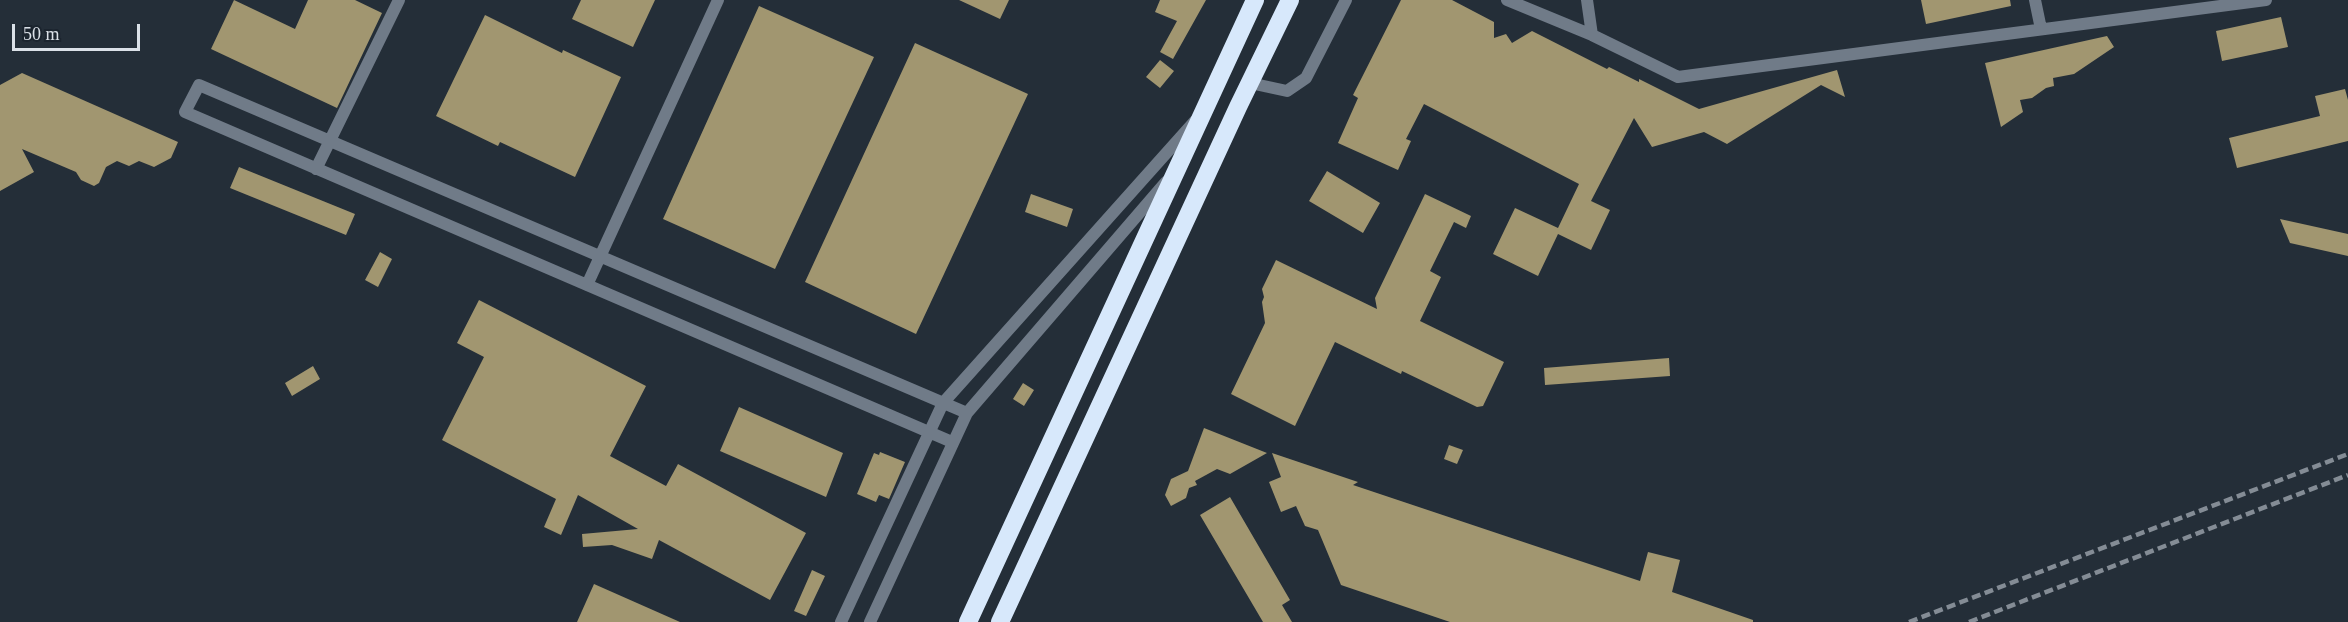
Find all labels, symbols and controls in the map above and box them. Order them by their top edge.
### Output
scale bar [15,12,142,50]
text: 50 m [23,24,60,44]

